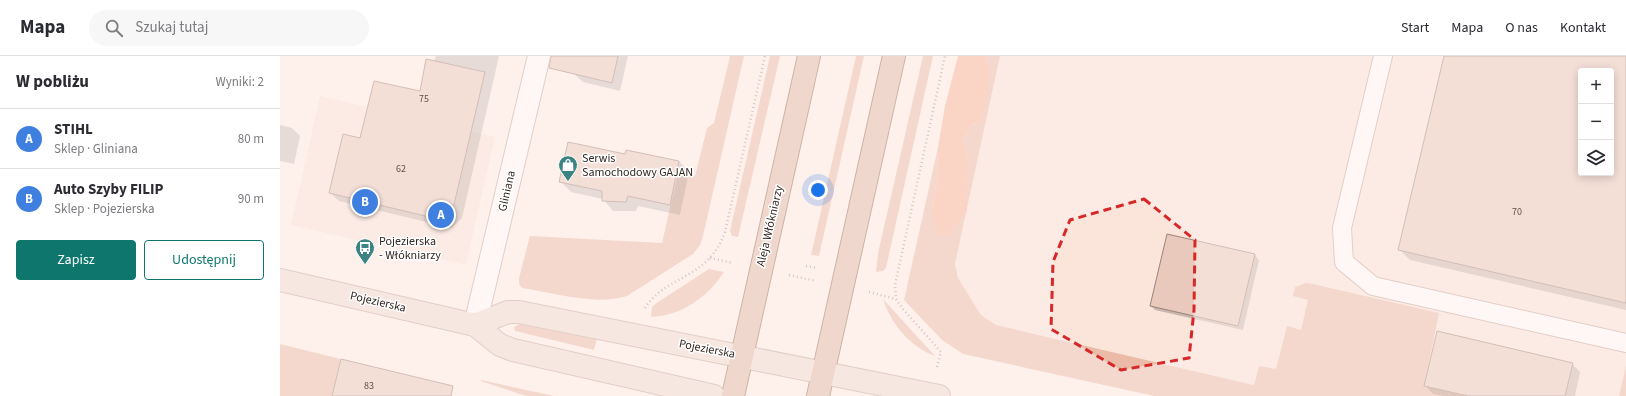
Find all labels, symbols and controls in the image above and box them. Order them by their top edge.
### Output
search box [89,10,369,46]
text: Mapa [20,14,65,41]
icon: search [103,17,125,39]
text: Szukaj tutaj [135,17,208,38]
text: Start [1401,18,1429,38]
text: Mapa [1451,18,1483,38]
text: O nas [1505,18,1538,38]
text: Kontakt [1560,18,1606,38]
map controls [1578,68,1614,176]
button: + [1578,68,1614,104]
text: W pobliżu [16,70,89,94]
text: Wyniki: 2 [215,73,264,91]
house number: 75 [419,92,429,106]
button: − [1578,104,1614,140]
text: STIHL [54,119,93,140]
text: A [25,130,33,148]
text: 80 m [238,130,264,148]
text: Sklep · Gliniana [54,140,138,158]
button: layers [1578,140,1614,176]
place label: Serwis Samochodowy GAJAN [582,150,693,181]
shop icon: Serwis Samochodowy GAJAN [557,154,579,182]
house number: 62 [396,162,406,176]
street label: Gliniana [494,169,520,213]
text: Auto Szyby FILIP [54,179,164,200]
your location [808,180,828,200]
street label: Aleja Włókniarzy [752,183,788,268]
pin: B [352,187,378,217]
text: B [25,190,33,208]
text: 90 m [238,190,264,208]
text: Sklep · Pojezierska [54,200,155,218]
pin: A [428,200,454,230]
house number: 70 [1512,205,1522,219]
place label: Pojezierska - Włókniarzy [379,233,441,264]
bus stop icon: Pojezierska - Włókniarzy [354,237,376,265]
button: Zapisz [16,240,136,280]
button: Udostępnij [144,240,264,280]
street label: Pojezierska [348,287,408,317]
street label: Pojezierska [677,335,737,363]
house number: 83 [364,379,374,393]

